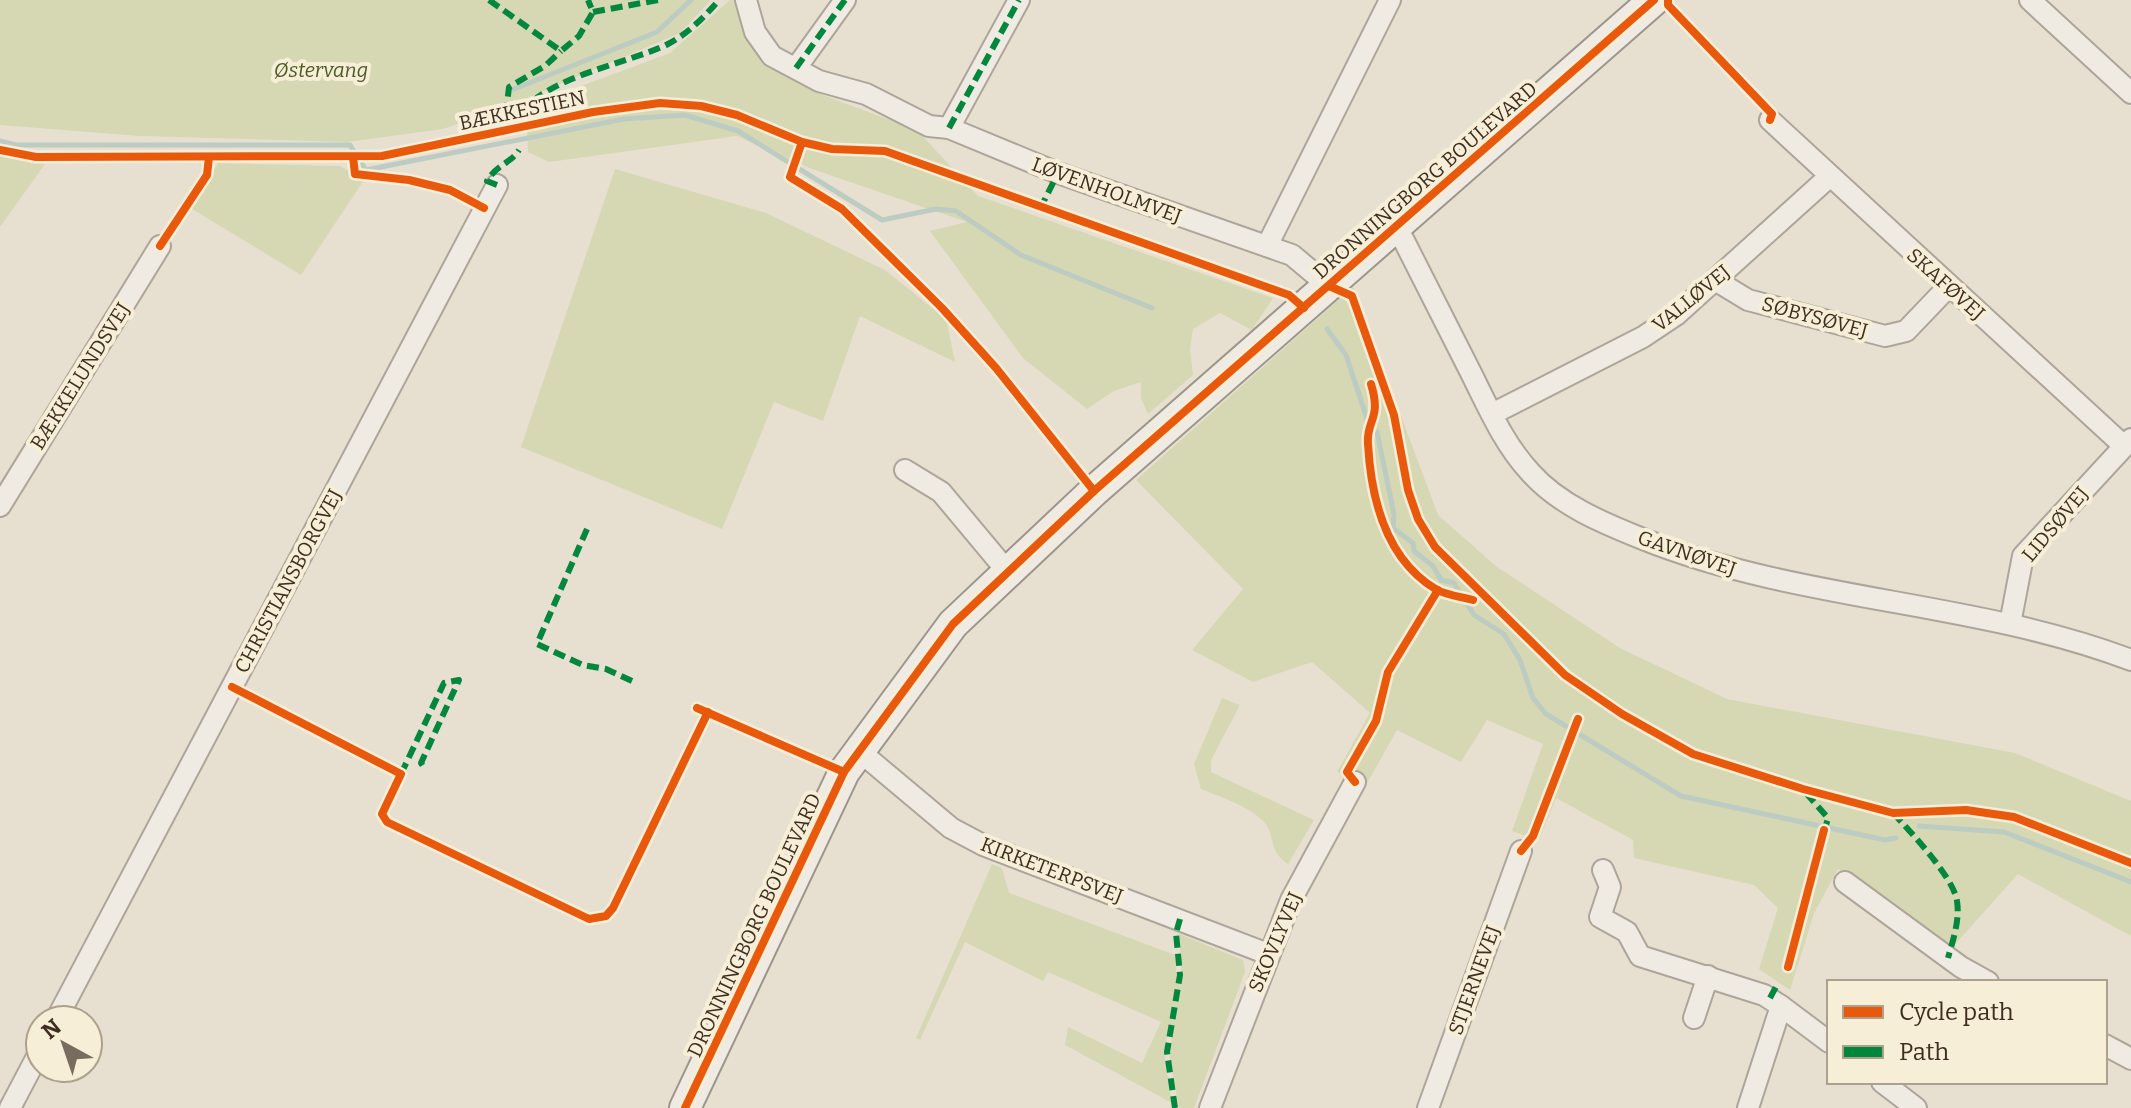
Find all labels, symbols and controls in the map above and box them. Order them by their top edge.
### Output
park label: Østervang [274,58,368,82]
street label: DRONNINGBORG BOULEVARD [1308,76,1542,284]
street label: BÆKKESTIEN [457,85,587,135]
street label: LØVENHOLMVEJ [1029,152,1185,228]
street label: SKAFØVEJ [1902,243,1990,325]
street label: VALLØVEJ [1647,259,1735,337]
street label: SØBYSØVEJ [1759,291,1871,343]
street label: BÆKKELUNDSVEJ [25,298,135,454]
street label: LIDSØVEJ [2017,482,2093,566]
street label: CHRISTIANSBORGVEJ [229,485,347,677]
street label: GAVNØVEJ [1635,525,1739,581]
street label: DRONNINGBORG BOULEVARD [682,789,826,1061]
street label: KIRKETERPSVEJ [977,832,1127,908]
street label: SKOVLYVEJ [1243,888,1307,996]
street label: STJERNEVEJ [1443,922,1505,1038]
legend [1827,980,2107,1084]
text: Cycle path [1899,998,2014,1026]
north arrow [24,1004,104,1084]
text: N [36,1013,67,1045]
text: Path [1899,1038,1949,1066]

